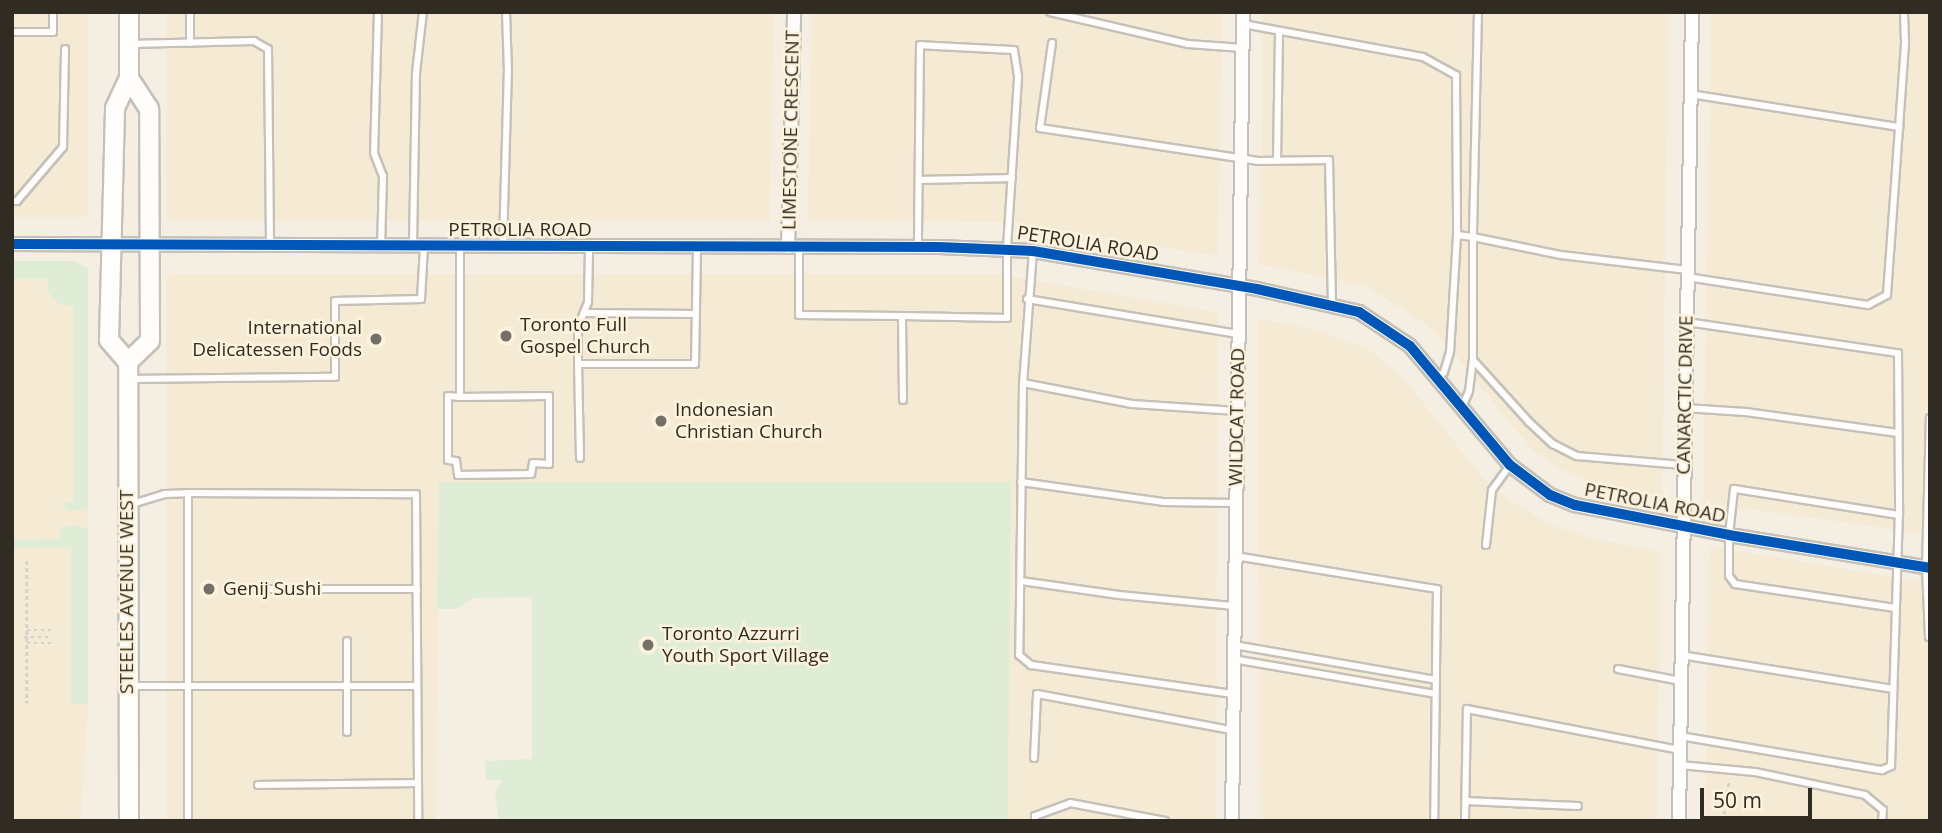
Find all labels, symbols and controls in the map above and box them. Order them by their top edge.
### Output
street label: LIMESTONE CRESCENT [778,30,804,230]
street label: PETROLIA ROAD [448,219,592,241]
street label: PETROLIA ROAD [1015,222,1161,266]
place label: Toronto Full Gospel Church [520,314,650,358]
street label: CANARCTIC DRIVE [1672,315,1698,475]
place label: International Delicatessen Foods [192,317,362,361]
marker: Toronto Full Gospel Church [498,328,514,344]
marker: International Delicatessen Foods [368,331,384,347]
street label: WILDCAT ROAD [1224,348,1250,486]
place label: Indonesian Christian Church [675,399,823,443]
marker: Indonesian Christian Church [653,413,669,429]
street label: PETROLIA ROAD [1582,478,1728,528]
street label: STEELES AVENUE WEST [116,490,138,694]
place label: Genij Sushi [223,578,321,600]
marker: Genij Sushi [201,581,217,597]
place label: Toronto Azzurri Youth Sport Village [662,623,829,667]
marker: Toronto Azzurri Youth Sport Village [640,637,656,653]
scale bar [1704,774,1816,818]
text: 50 m [1713,786,1762,814]

